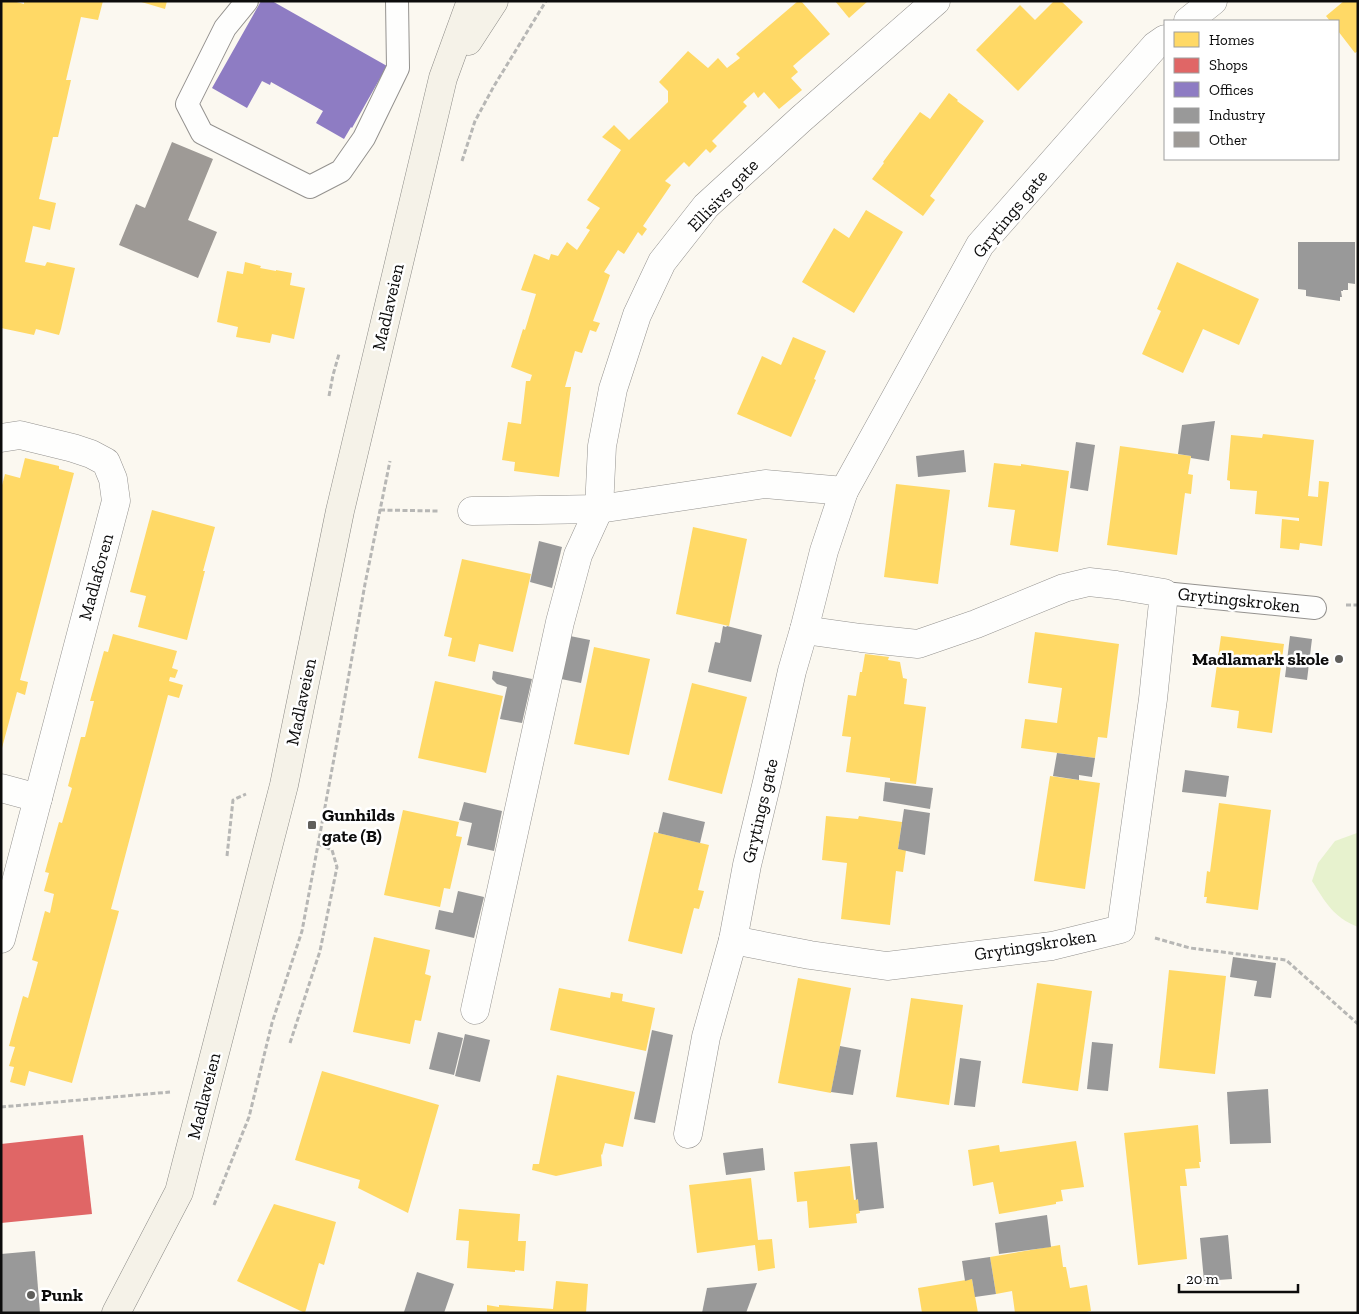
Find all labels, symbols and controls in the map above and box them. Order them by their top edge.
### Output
legend [1164,20,1339,160]
text: Homes [1209,31,1254,49]
text: Shops [1209,56,1248,74]
text: Offices [1209,81,1253,99]
text: Industry [1209,106,1266,124]
text: Other [1209,131,1247,149]
street label: Ellisivs gate [683,154,763,236]
street label: Grytings gate [968,166,1052,262]
street label: Madlaveien [367,261,409,353]
street label: Madlaforen [74,531,118,623]
street label: Grytingskroken [1177,583,1302,617]
place label: Madlamark skole [1192,648,1329,670]
marker: Madlamark skole [1333,653,1345,665]
street label: Madlaveien [281,656,321,748]
street label: Grytings gate [737,757,783,865]
place label: Gunhilds gate (B) [322,804,395,847]
marker: Gunhilds gate (B) [306,819,318,831]
street label: Grytingskroken [973,924,1098,965]
street label: Madlaveien [183,1050,226,1142]
scale bar [1179,1262,1298,1294]
text: 20 m [1186,1270,1219,1288]
place label: Punk [41,1284,83,1306]
marker: Punk [25,1289,37,1301]

